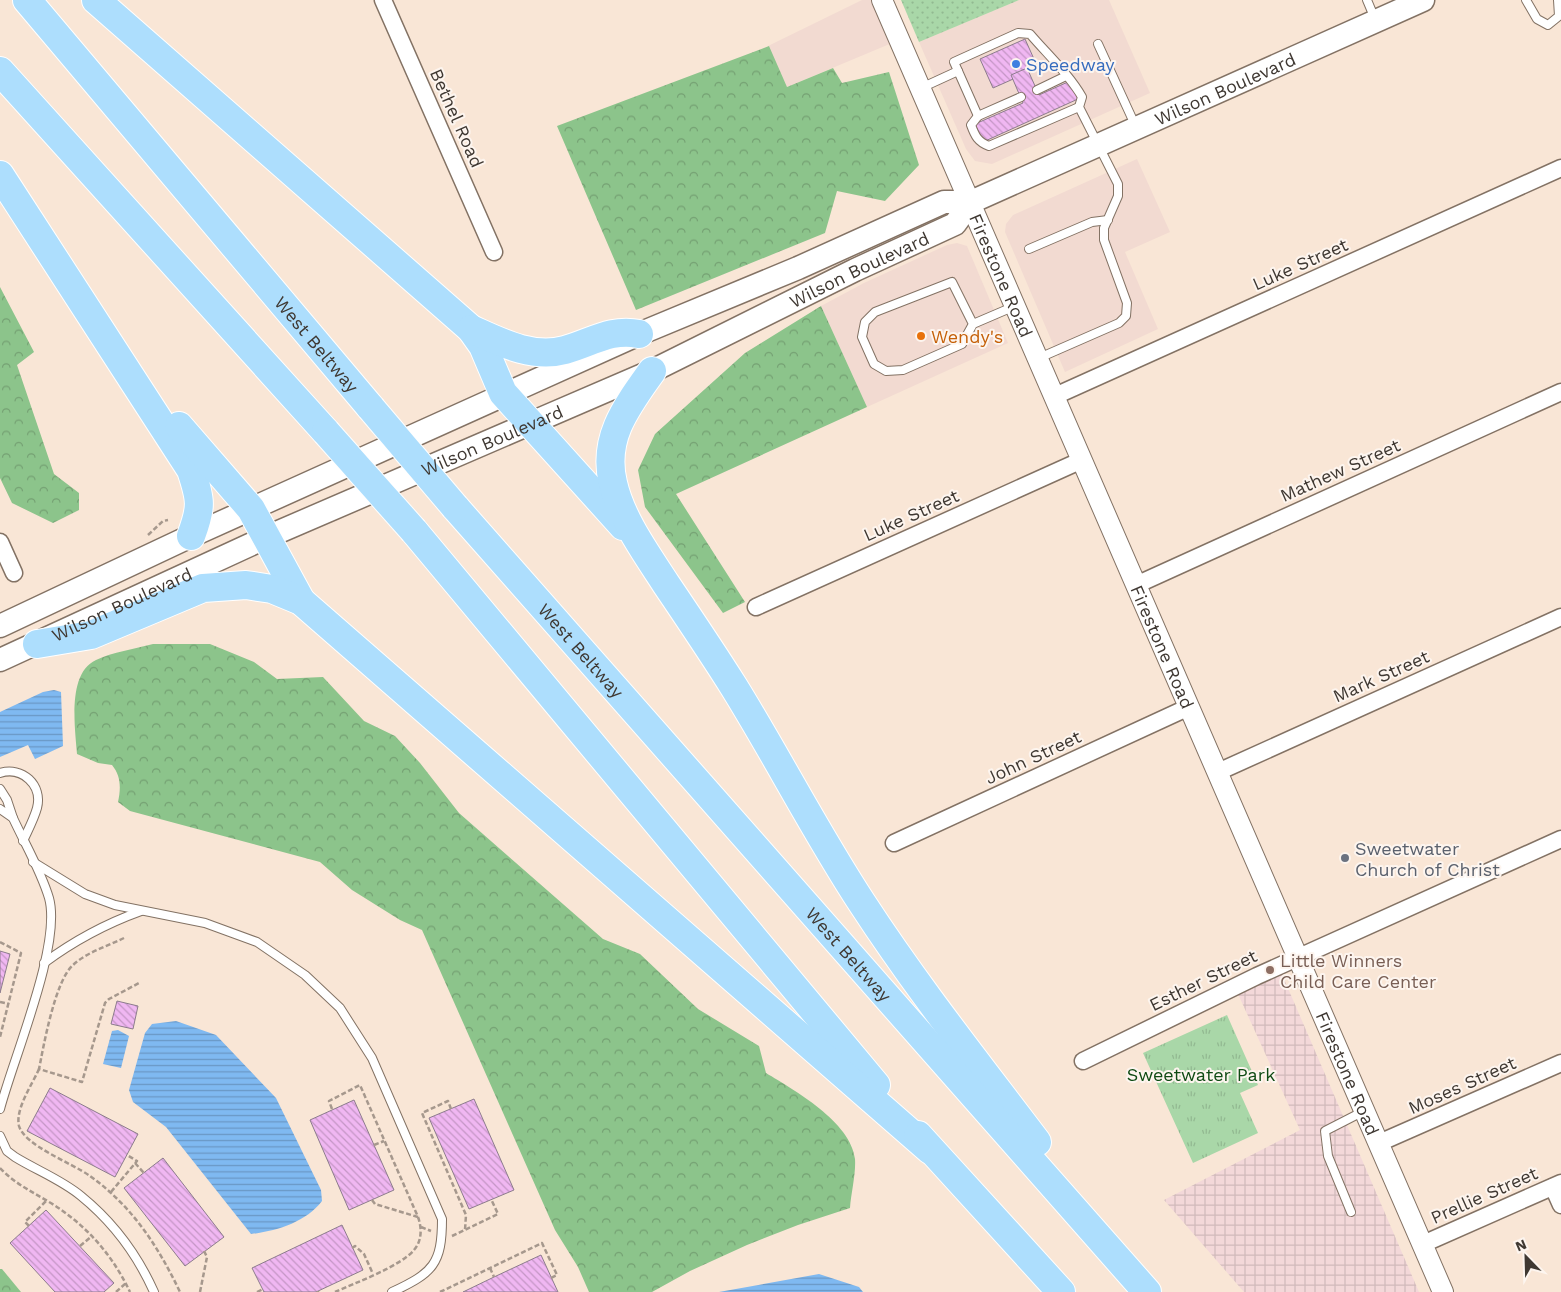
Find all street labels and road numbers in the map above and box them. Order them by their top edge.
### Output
street label: Wilson Boulevard [1151,48,1299,129]
street label: Bethel Road [426,65,488,171]
street label: Firestone Road [965,210,1038,340]
street label: Wilson Boulevard [786,227,932,312]
street label: Luke Street [1249,233,1351,294]
street label: West Beltway [271,292,364,397]
street label: Wilson Boulevard [418,400,566,480]
street label: Mathew Street [1277,434,1404,506]
street label: Luke Street [860,484,962,545]
street label: Wilson Boulevard [48,563,195,645]
street label: Firestone Road [1127,582,1199,712]
street label: West Beltway [534,599,629,702]
street label: Mark Street [1330,645,1433,707]
street label: John Street [982,725,1085,788]
street label: West Beltway [802,903,897,1006]
street label: Esther Street [1146,945,1261,1015]
street label: Firestone Road [1312,1008,1384,1138]
street label: Moses Street [1405,1052,1520,1118]
street label: Prellie Street [1427,1162,1541,1228]

